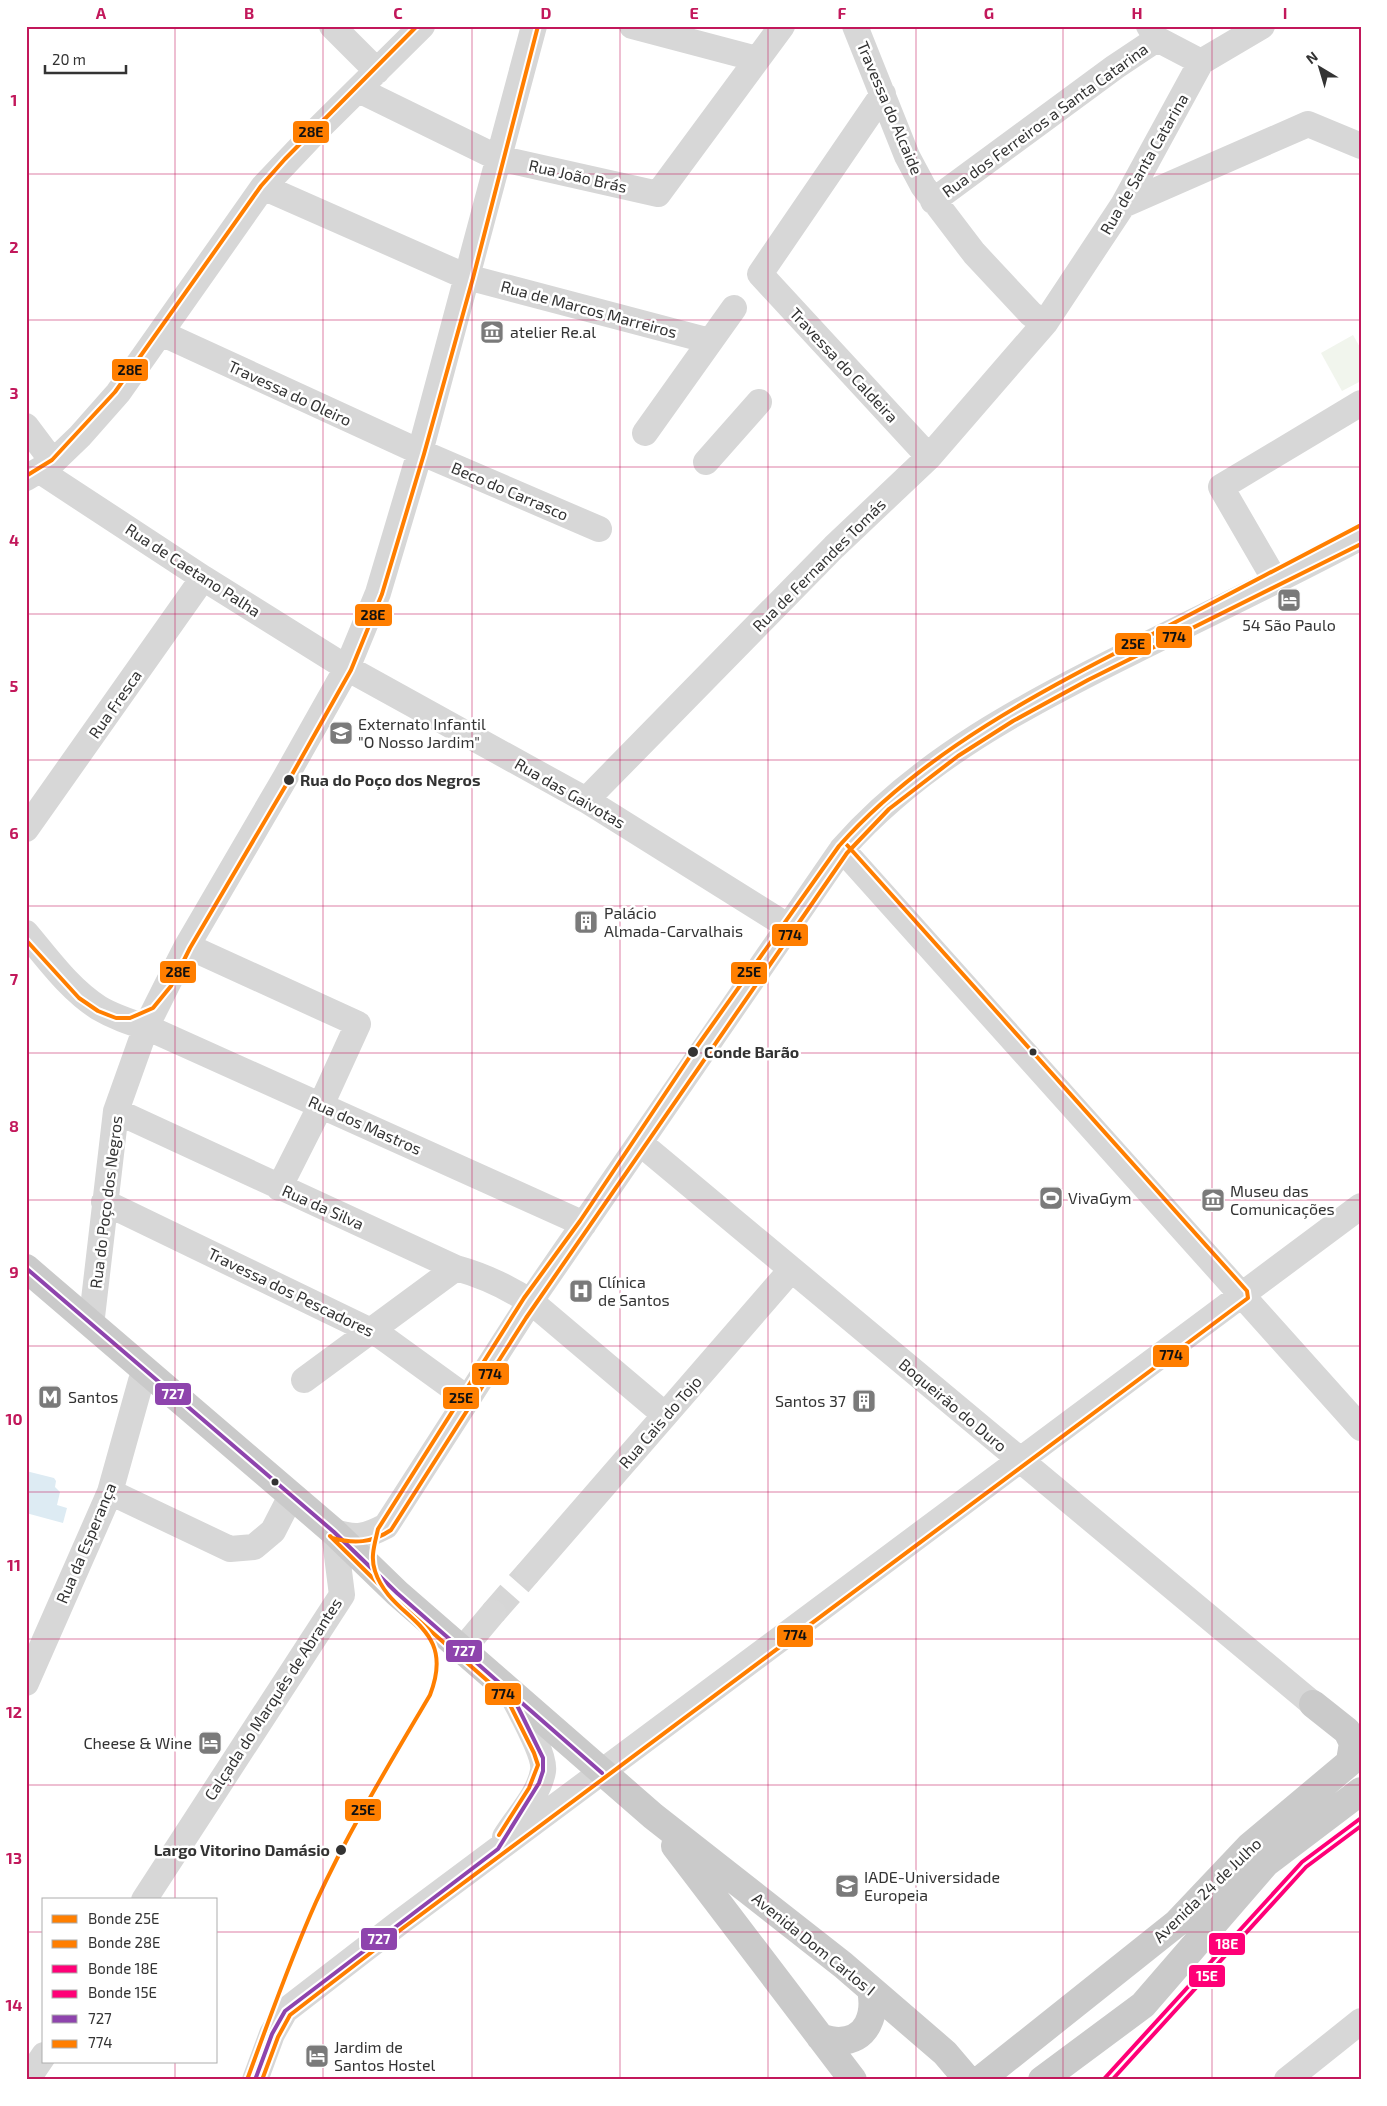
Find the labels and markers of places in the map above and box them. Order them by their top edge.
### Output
museum icon: atelier Re.al [479,319,505,345]
place label: atelier Re.al [510,322,596,341]
hotel icon: 54 São Paulo [1276,587,1302,613]
place label: 54 São Paulo [1242,615,1336,634]
place label: Externato Infantil "O Nosso Jardim" [358,714,486,751]
school or university icon: Externato Infantil "O Nosso Jardim" [328,720,354,746]
place label: Rua do Poço dos Negros [300,770,481,791]
marker: Rua do Poço dos Negros [282,773,296,787]
place label: Palácio Almada-Carvalhais [604,903,743,940]
building icon: Palácio Almada-Carvalhais [573,909,599,935]
place label: Conde Barão [704,1042,799,1061]
marker: Conde Barão [686,1045,700,1059]
unlabelled marker [1028,1047,1038,1057]
place label: Museu das Comunicações [1230,1181,1335,1219]
sports icon: VivaGym [1038,1185,1064,1211]
museum icon: Museu das Comunicações [1200,1187,1226,1213]
place label: VivaGym [1068,1188,1131,1207]
place label: Clínica de Santos [598,1272,670,1309]
hospital icon: Clínica de Santos [568,1278,594,1304]
metro station icon: Santos [37,1384,63,1410]
place label: Santos [68,1387,118,1406]
building icon: Santos 37 [851,1388,877,1414]
place label: Santos 37 [775,1391,846,1410]
unlabelled marker [270,1477,280,1487]
hotel icon: Cheese & Wine [197,1730,223,1756]
place label: Cheese & Wine [83,1733,192,1752]
place label: Largo Vitorino Damásio [154,1840,330,1859]
marker: Largo Vitorino Damásio [334,1843,348,1857]
place label: IADE-Universidade Europeia [864,1867,1000,1904]
school or university icon: IADE-Universidade Europeia [834,1873,860,1899]
place label: Jardim de Santos Hostel [334,2037,436,2074]
hotel icon: Jardim de Santos Hostel [304,2043,330,2069]

